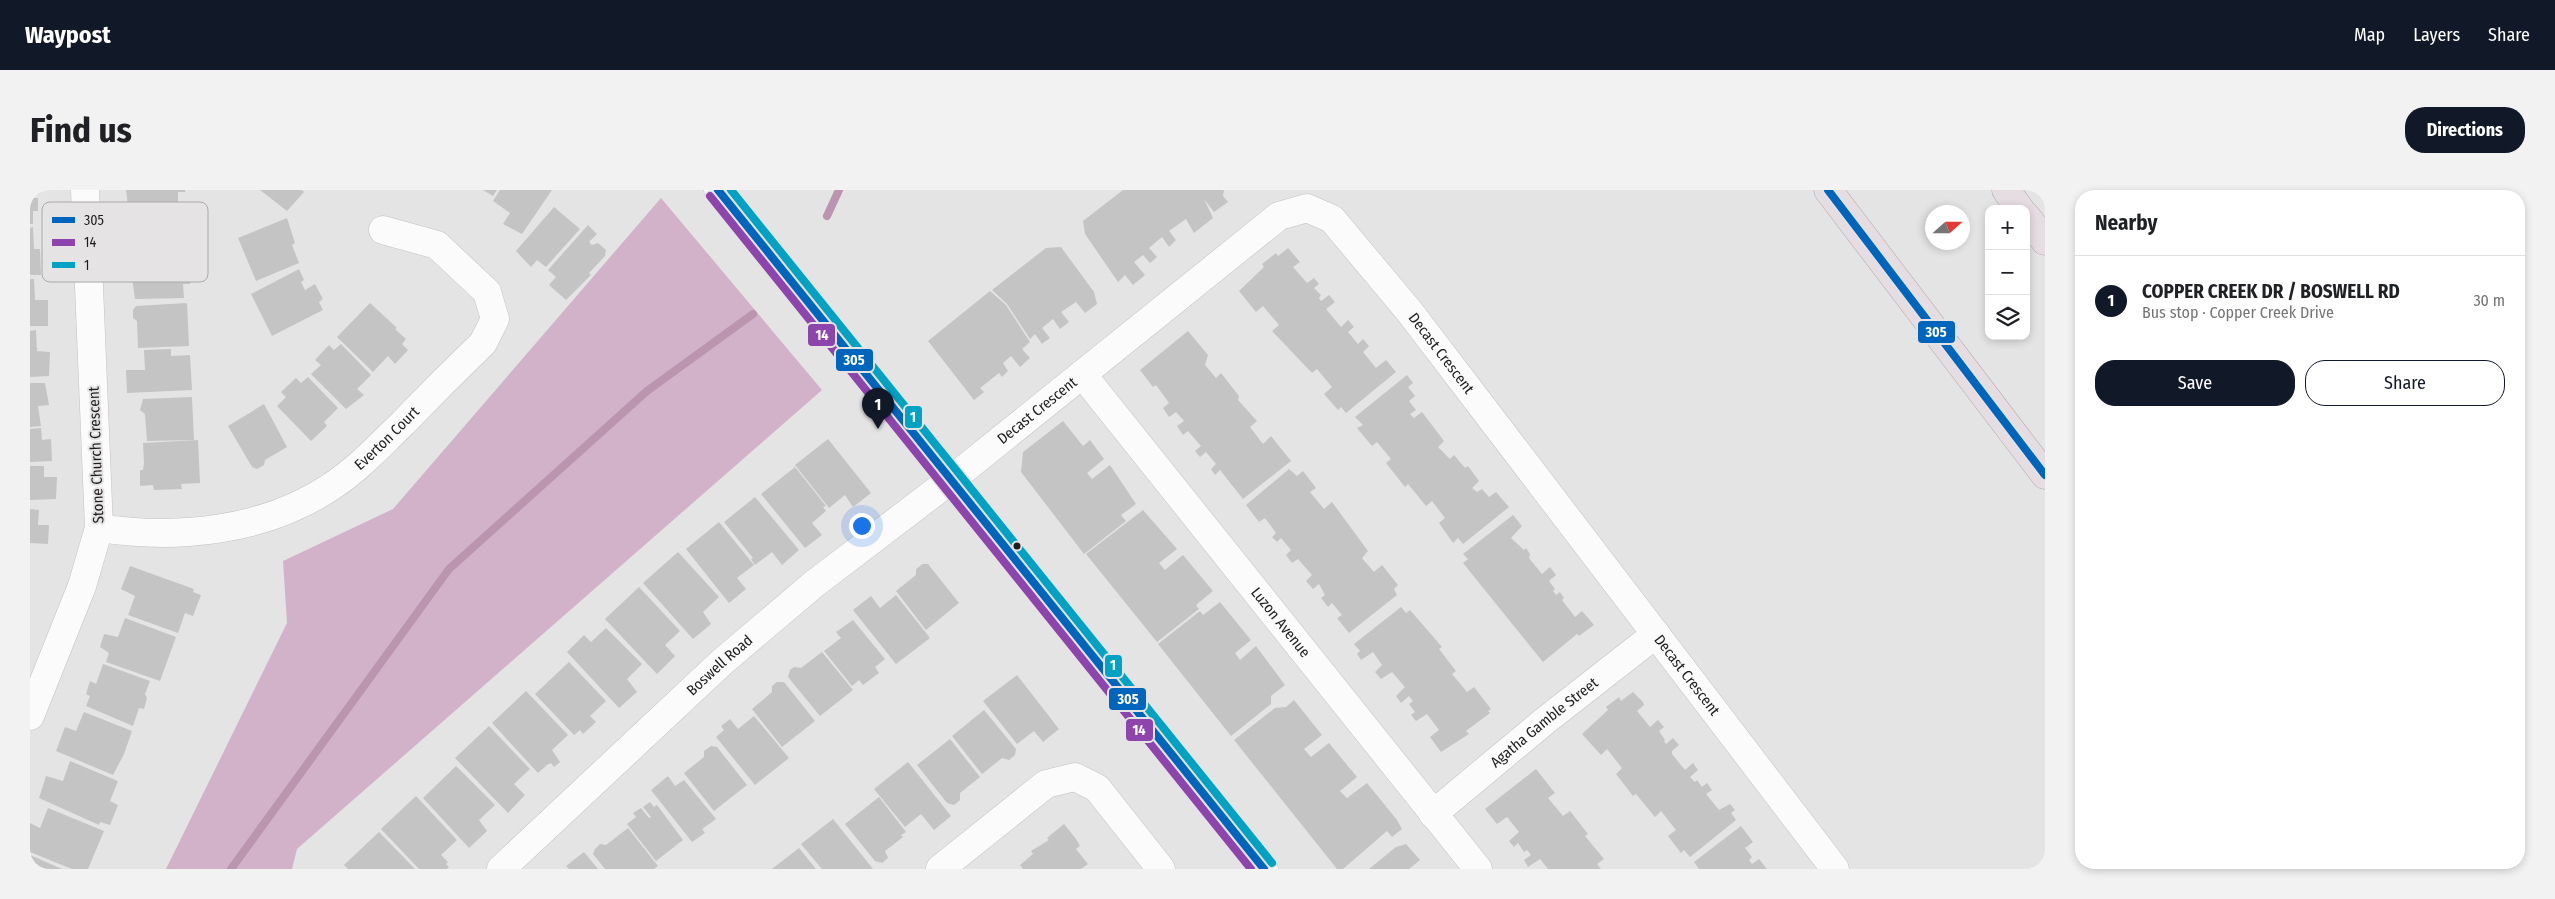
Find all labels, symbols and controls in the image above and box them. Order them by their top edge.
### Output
text: Waypost [25,21,111,49]
text: Map [2354,24,2385,46]
text: Layers [2413,24,2460,46]
text: Share [2488,24,2530,46]
button: Directions [2405,107,2525,153]
text: Find us [30,109,132,151]
legend [42,202,208,282]
north arrow [1925,205,1970,250]
map controls [1985,205,2030,340]
button: + [1985,205,2030,250]
text: Nearby [2095,210,2157,236]
text: 305 [84,212,104,229]
text: 14 [84,234,96,251]
button: − [1985,250,2030,295]
text: 1 [84,257,89,274]
text: COPPER CREEK DR / BOSWELL RD [2142,280,2400,303]
text: 1 [2108,291,2114,310]
text: 30 m [2473,291,2505,310]
button: layers [1985,295,2030,340]
text: Bus stop · Copper Creek Drive [2142,303,2334,322]
street label: Decast Crescent [1405,309,1478,397]
line badge: 305 [1917,320,1956,344]
line badge: 14 [807,323,836,347]
text: 305 [1924,324,1947,341]
text: 14 [815,327,829,344]
line badge: 305 [835,348,874,372]
text: 305 [842,352,865,369]
button: Save [2095,360,2295,406]
button: Share [2305,360,2505,406]
street label: Decast Crescent [994,373,1081,448]
street label: Stone Church Crescent [85,386,107,524]
pin: 1 [862,388,894,429]
street label: Everton Court [351,403,423,474]
line badge: 1 [904,405,923,429]
text: 1 [910,409,916,426]
your location [849,513,875,539]
unlabelled marker [1012,541,1022,551]
street label: Luzon Avenue [1247,584,1314,661]
street label: Boswell Road [683,631,756,699]
street label: Decast Crescent [1650,631,1724,719]
line badge: 1 [1104,654,1123,678]
text: 1 [1110,657,1116,674]
street label: Agatha Gamble Street [1487,674,1602,771]
line badge: 305 [1108,687,1147,711]
text: 305 [1116,691,1139,708]
line badge: 14 [1125,718,1154,742]
text: 14 [1132,722,1146,739]

